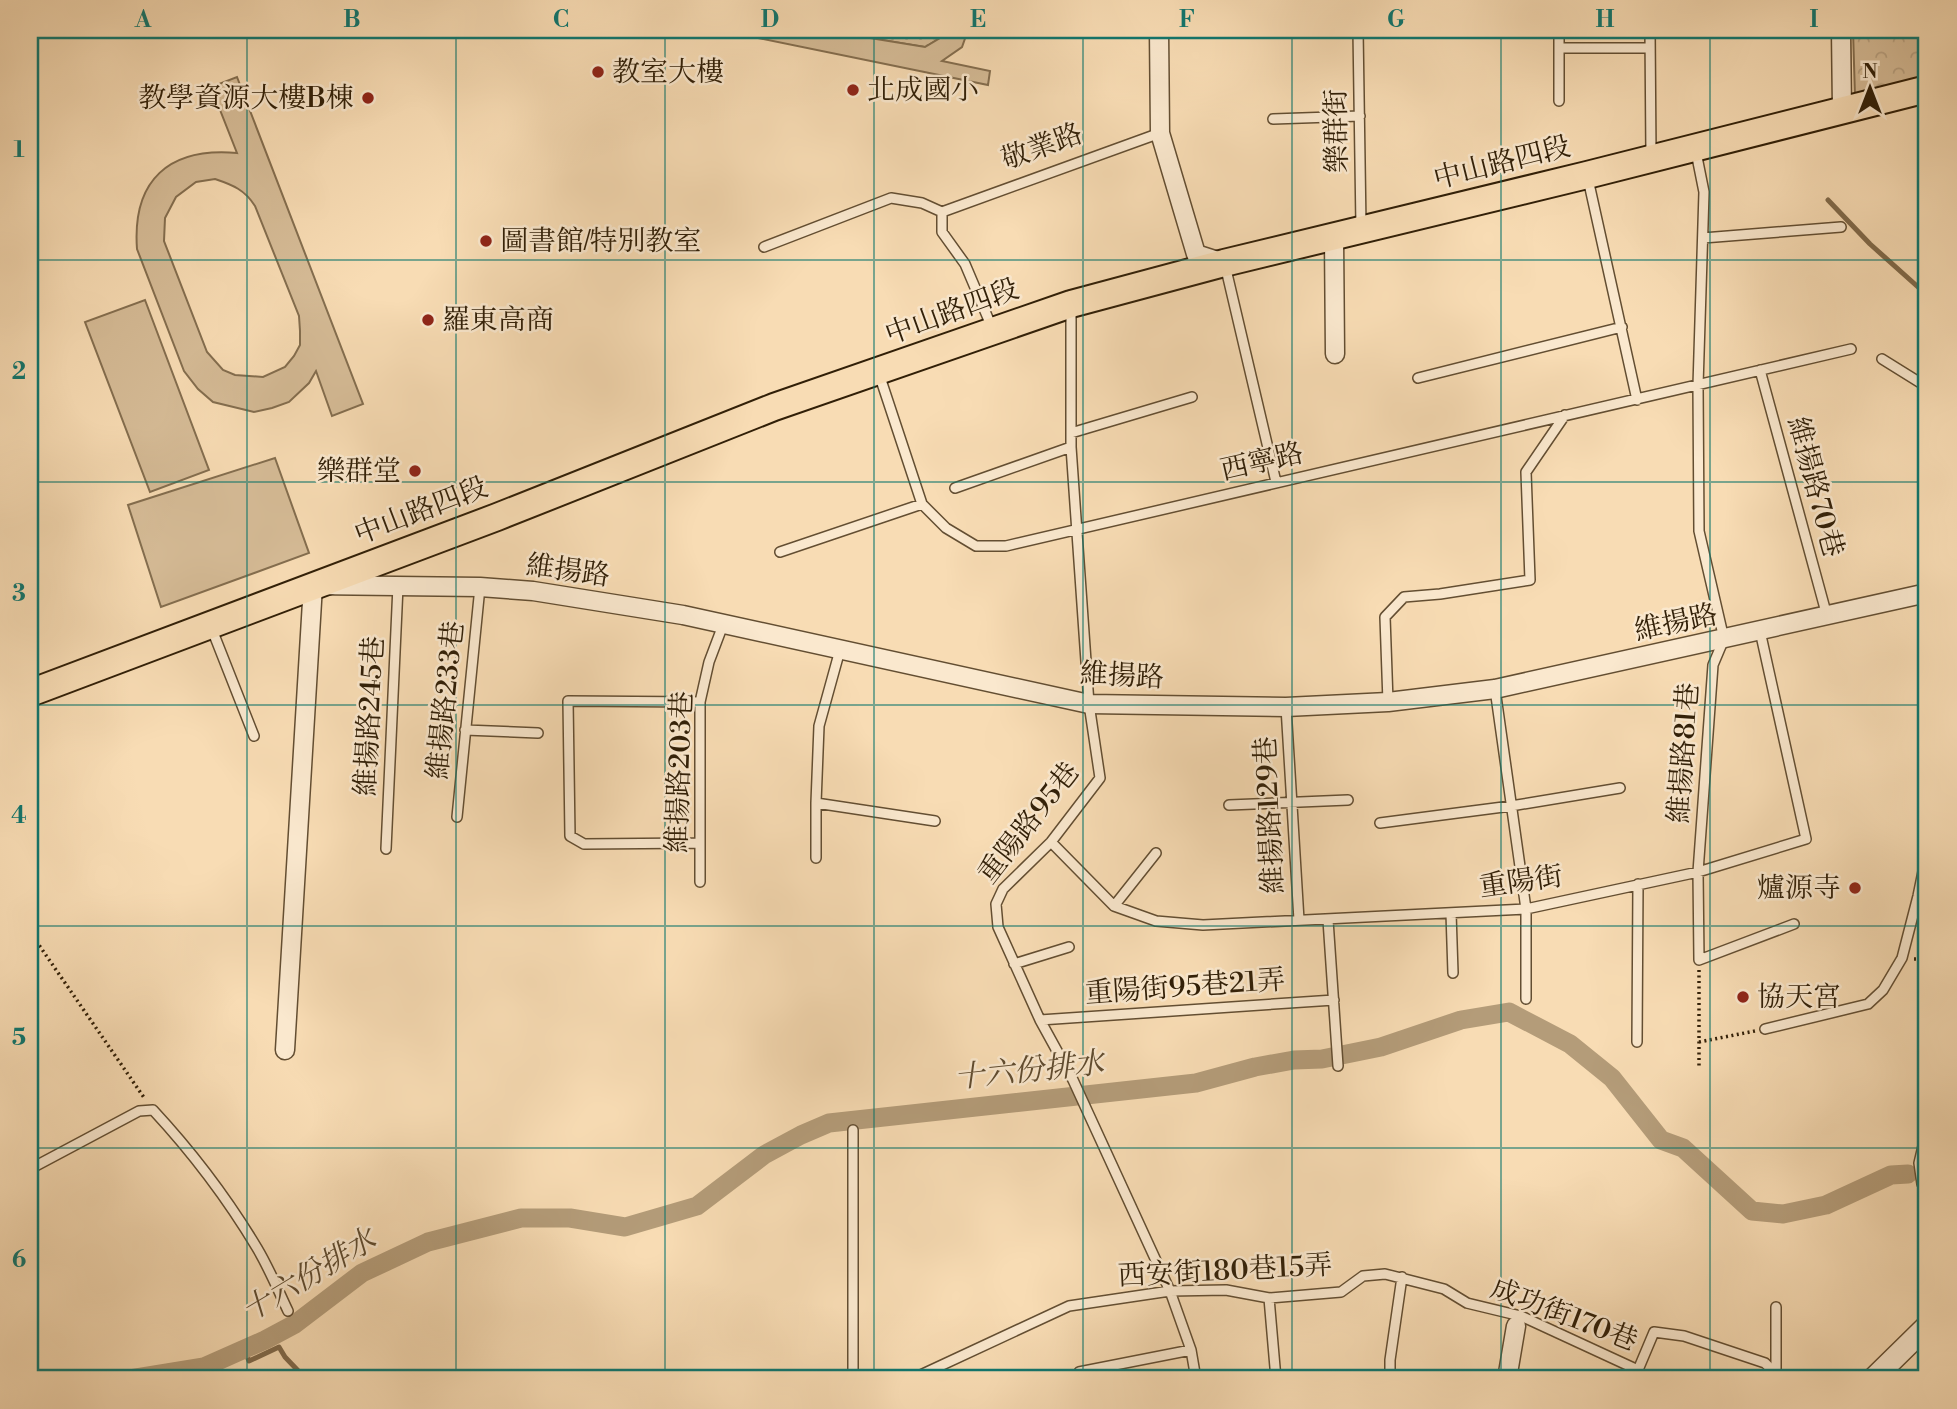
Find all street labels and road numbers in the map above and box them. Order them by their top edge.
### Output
street label: 樂群街 [1319,89,1355,173]
street label: 敬業路 [997,116,1087,178]
street label: 中山路四段 [1430,129,1574,197]
street label: 中山路四段 [880,272,1024,352]
street label: 維揚路70巷 [1779,413,1851,561]
street label: 西寧路 [1217,435,1307,489]
street label: 中山路四段 [349,470,493,552]
street label: 維揚路 [524,548,612,594]
street label: 維揚路 [1631,597,1721,649]
street label: 維揚路233巷 [420,619,472,781]
street label: 維揚路245巷 [348,635,392,797]
street label: 維揚路 [1079,656,1165,696]
street label: 維揚路81巷 [1662,682,1706,824]
street label: 維揚路203巷 [660,690,700,854]
street label: 維揚路129巷 [1248,735,1292,895]
street label: 重陽路95巷 [971,755,1087,891]
street label: 重陽街 [1477,859,1565,905]
street label: 重陽街95巷21弄 [1084,963,1286,1011]
street label: 西安街180巷15弄 [1117,1248,1333,1294]
street label: 成功街170巷 [1486,1271,1642,1359]

